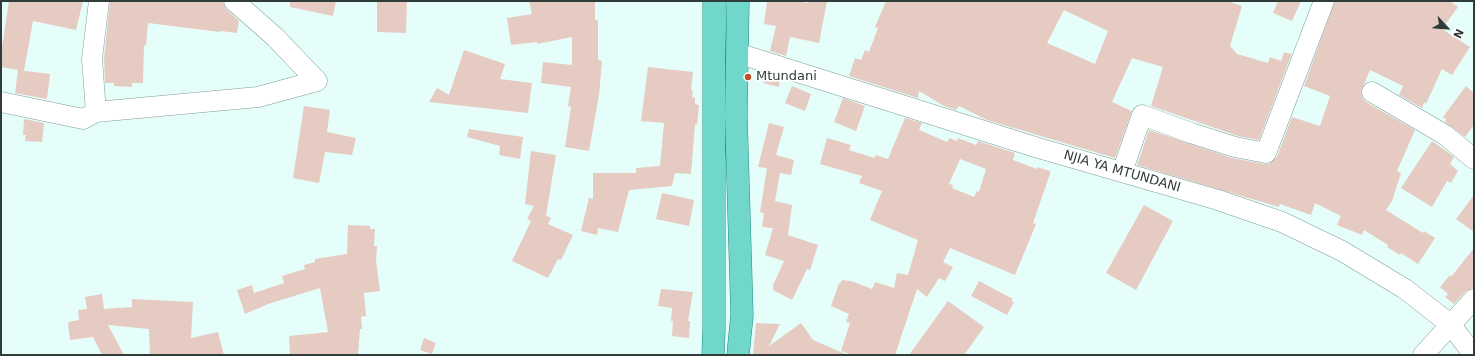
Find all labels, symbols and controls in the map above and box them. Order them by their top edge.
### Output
north arrow [1427,8,1467,48]
text: N [1450,26,1466,40]
place label: Mtundani [756,69,817,85]
marker: Mtundani [743,72,753,82]
street label: NJIA YA MTUNDANI [1062,148,1182,196]

